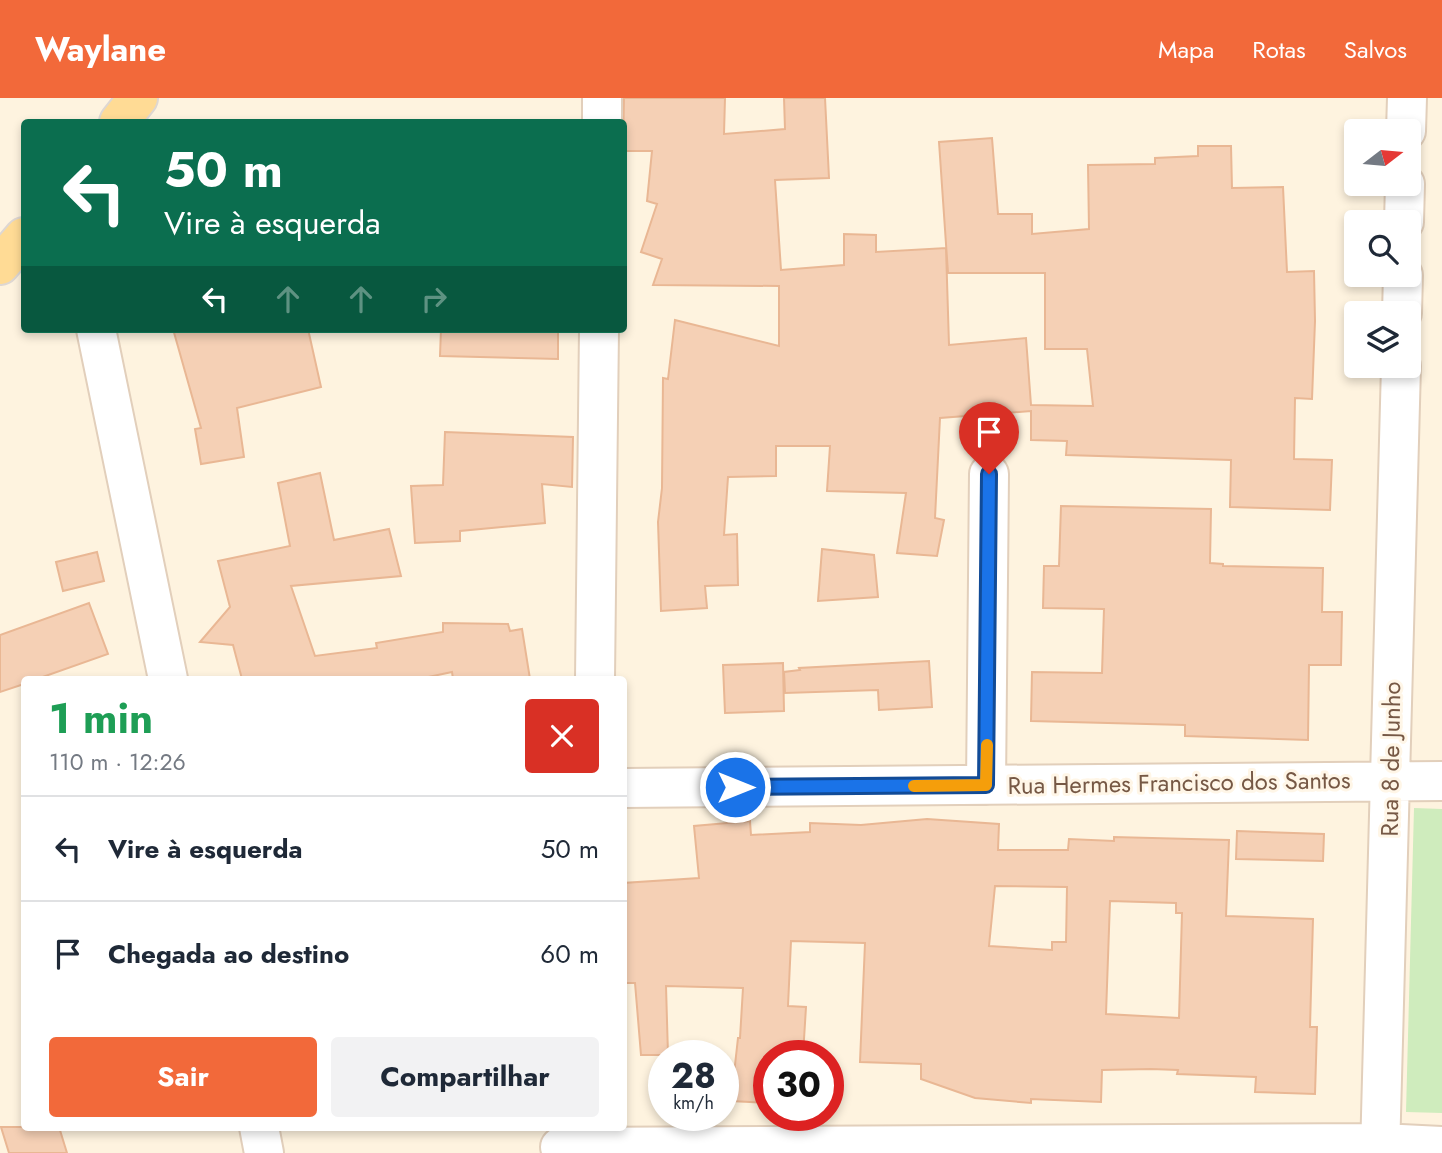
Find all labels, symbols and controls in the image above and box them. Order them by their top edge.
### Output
text: Waylane [35,26,166,73]
text: Mapa [1158,32,1214,67]
text: Rotas [1252,32,1306,67]
text: Salvos [1344,32,1407,67]
north arrow [1344,119,1421,196]
map controls [1344,119,1421,378]
text: 50 m [164,135,283,205]
icon: left [49,147,140,238]
text: Vire à esquerda [164,200,381,246]
button: search [1344,210,1421,287]
icon: left [196,280,234,318]
icon: ahead [269,280,307,318]
icon: ahead [342,280,380,318]
icon: right [415,280,453,318]
button: layers [1344,301,1421,378]
pin [959,402,1019,474]
icon: arrive [970,413,1008,451]
street label: Rua 8 de Junho [1372,681,1409,837]
text: 1 min [49,688,153,749]
button: close [525,699,599,773]
text: 110 m · 12:26 [49,745,186,779]
position arrow [698,750,772,824]
street label: Rua Hermes Francisco dos Santos [1007,762,1351,803]
icon: left [49,830,87,868]
text: Vire à esquerda [108,830,303,868]
text: 50 m [541,830,599,868]
icon: arrive [49,935,87,973]
text: Chegada ao destino [108,935,349,973]
text: 60 m [540,935,599,973]
button: Sair [49,1037,317,1117]
button: Compartilhar [331,1037,599,1117]
speed limit sign: 30 [753,1040,844,1131]
text: 28 [671,1051,716,1101]
text: km/h [673,1090,714,1116]

